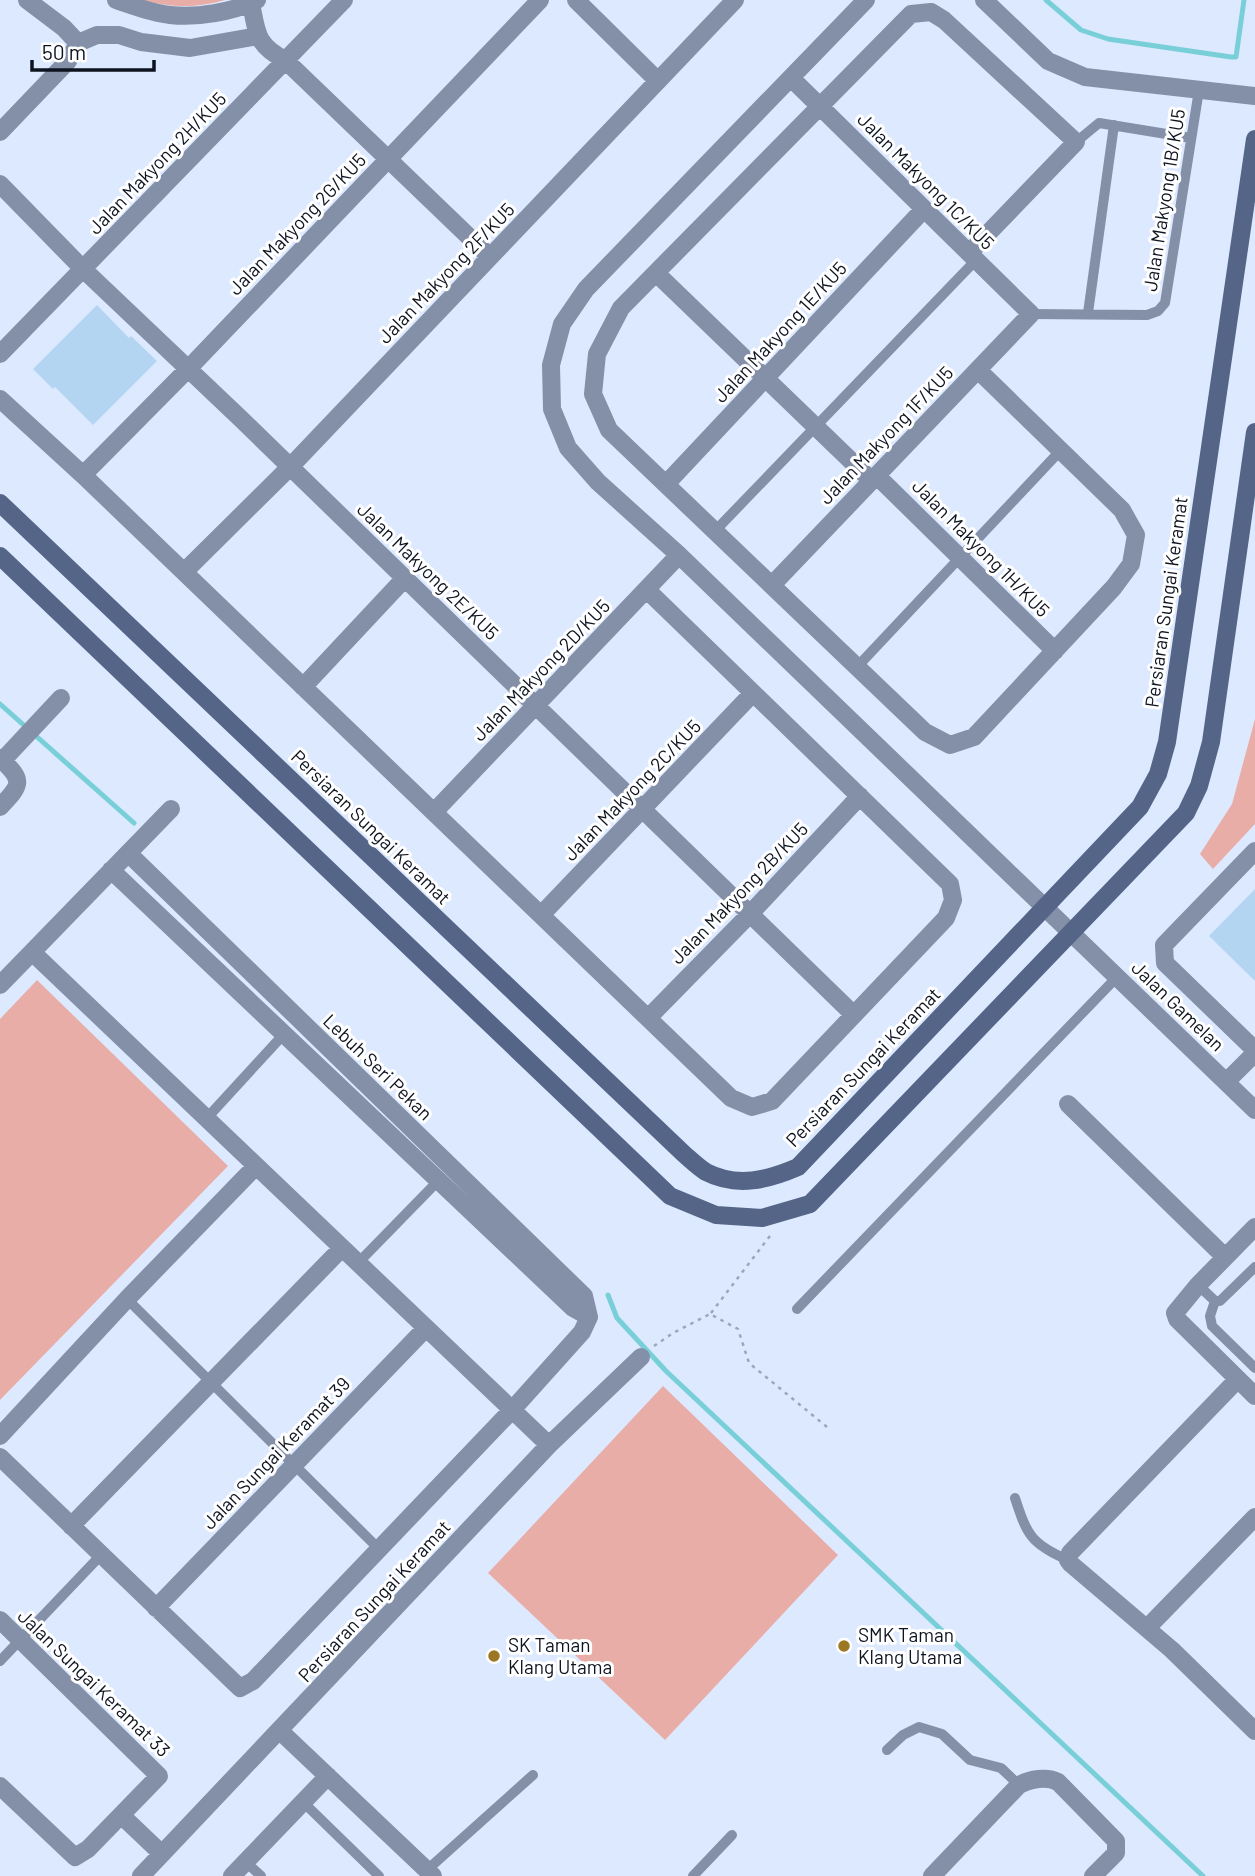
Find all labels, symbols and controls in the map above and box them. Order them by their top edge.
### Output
scale bar [32,28,154,72]
text: 50 m [42,39,86,64]
street label: Jalan Makyong 2H/KU5 [83,87,230,238]
street label: Jalan Makyong 1C/KU5 [853,107,1000,254]
street label: Jalan Makyong 1B/KU5 [1138,107,1189,293]
street label: Jalan Makyong 2G/KU5 [223,148,370,299]
street label: Jalan Makyong 2F/KU5 [373,198,519,348]
street label: Jalan Makyong 1E/KU5 [708,257,851,407]
street label: Jalan Makyong 1F/KU5 [814,361,957,508]
street label: Jalan Makyong 1H/KU5 [908,474,1055,621]
street label: Persiaran Sungai Keramat [1139,495,1192,709]
street label: Jalan Makyong 2E/KU5 [353,497,504,644]
street label: Jalan Makyong 2D/KU5 [467,594,614,745]
street label: Jalan Makyong 2C/KU5 [558,714,705,865]
street label: Persiaran Sungai Keramat [287,745,456,909]
street label: Jalan Makyong 2B/KU5 [665,817,812,968]
street label: Jalan Gamelan [1127,956,1230,1056]
street label: Persiaran Sungai Keramat [781,982,945,1151]
street label: Lebuh Seri Pekan [319,1009,438,1124]
street label: Jalan Sungai Keramat 39 [197,1372,354,1534]
street label: Persiaran Sungai Keramat [293,1515,455,1686]
street label: Jalan Sungai Keramat 33 [14,1604,175,1761]
place label: SMK Taman Klang Utama [858,1623,962,1668]
place label: SK Taman Klang Utama [508,1633,612,1678]
marker: SMK Taman Klang Utama [836,1638,852,1654]
marker: SK Taman Klang Utama [486,1648,502,1664]

